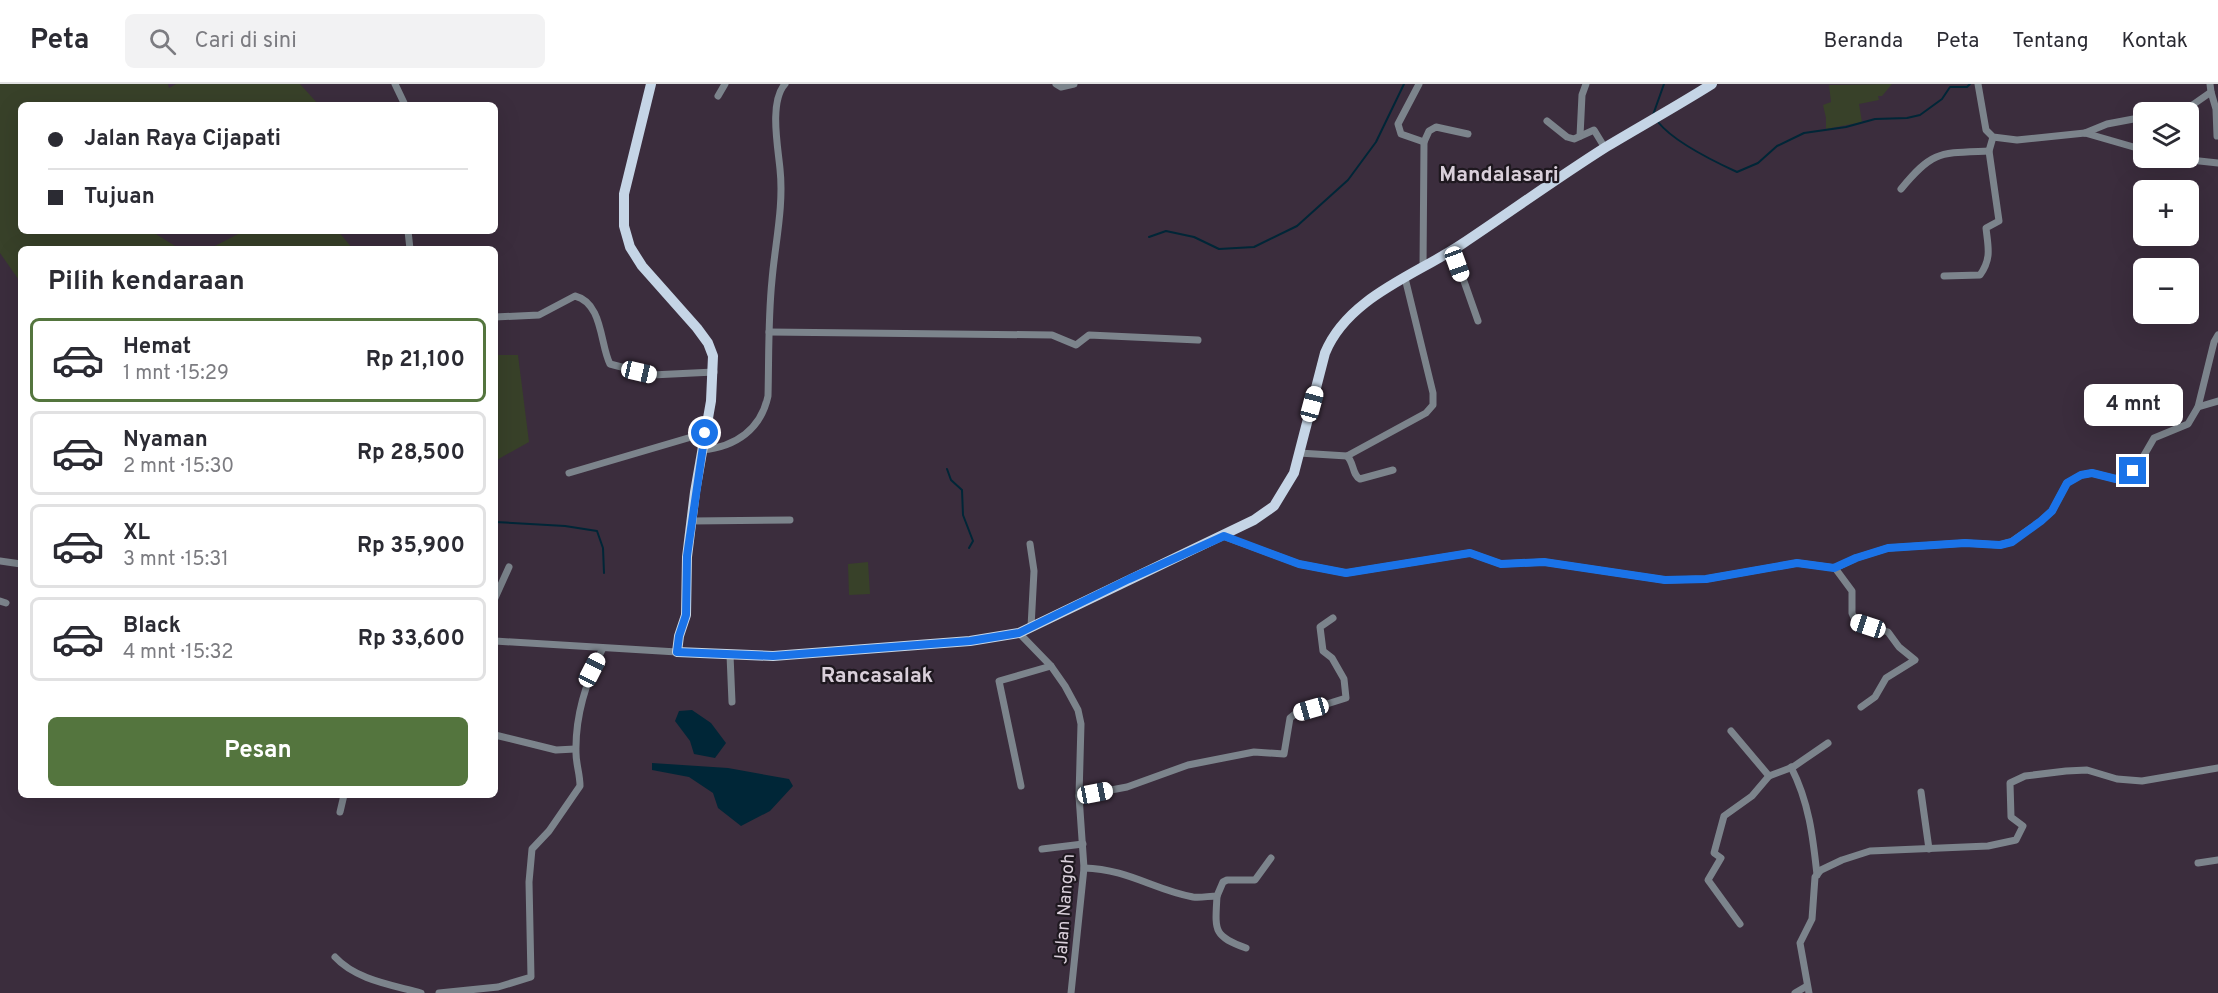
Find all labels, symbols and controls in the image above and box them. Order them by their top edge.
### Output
search box [125,14,545,68]
text: Peta [30,23,89,59]
icon: search [146,25,179,58]
text: Cari di sini [194,28,297,55]
text: Beranda [1824,28,1903,55]
text: Peta [1936,28,1979,55]
text: Tentang [2012,28,2089,55]
text: Kontak [2122,28,2188,55]
map controls [2133,102,2199,324]
button: layers [2133,102,2199,168]
text: Jalan Raya Cijapati [84,126,281,153]
district label: Mandalasari [1439,162,1559,189]
button: + [2133,180,2199,246]
text: Tujuan [84,184,155,211]
car [1442,244,1472,284]
button: − [2133,258,2199,324]
text: Pilih kendaraan [48,265,245,299]
icon: car [51,333,105,387]
text: Hemat [123,334,191,361]
text: Rp 21,100 [366,347,465,374]
car [619,359,659,385]
text: 1 mnt · 15:29 [123,361,229,387]
car [1299,384,1325,424]
callout: 4 mnt [2084,384,2182,426]
text: 4 mnt [2106,392,2161,418]
route start [691,419,718,446]
icon: car [51,426,105,480]
text: Nyaman [123,427,208,454]
text: Rp 28,500 [357,440,465,467]
text: 2 mnt · 15:30 [123,454,234,480]
route end [2119,457,2146,484]
icon: car [51,519,105,573]
text: XL [123,520,150,547]
text: Rp 35,900 [357,533,465,560]
text: 3 mnt · 15:31 [123,547,229,573]
icon: car [51,612,105,666]
car [1848,612,1888,640]
text: Black [123,613,181,640]
text: Rp 33,600 [358,626,465,653]
text: 4 mnt · 15:32 [123,640,234,666]
car [576,650,608,690]
district label: Rancasalak [821,663,934,690]
car [1291,695,1331,723]
button: Pesan [48,717,468,786]
car [1076,781,1114,805]
street label: Jalan Nangoh [1050,853,1081,965]

